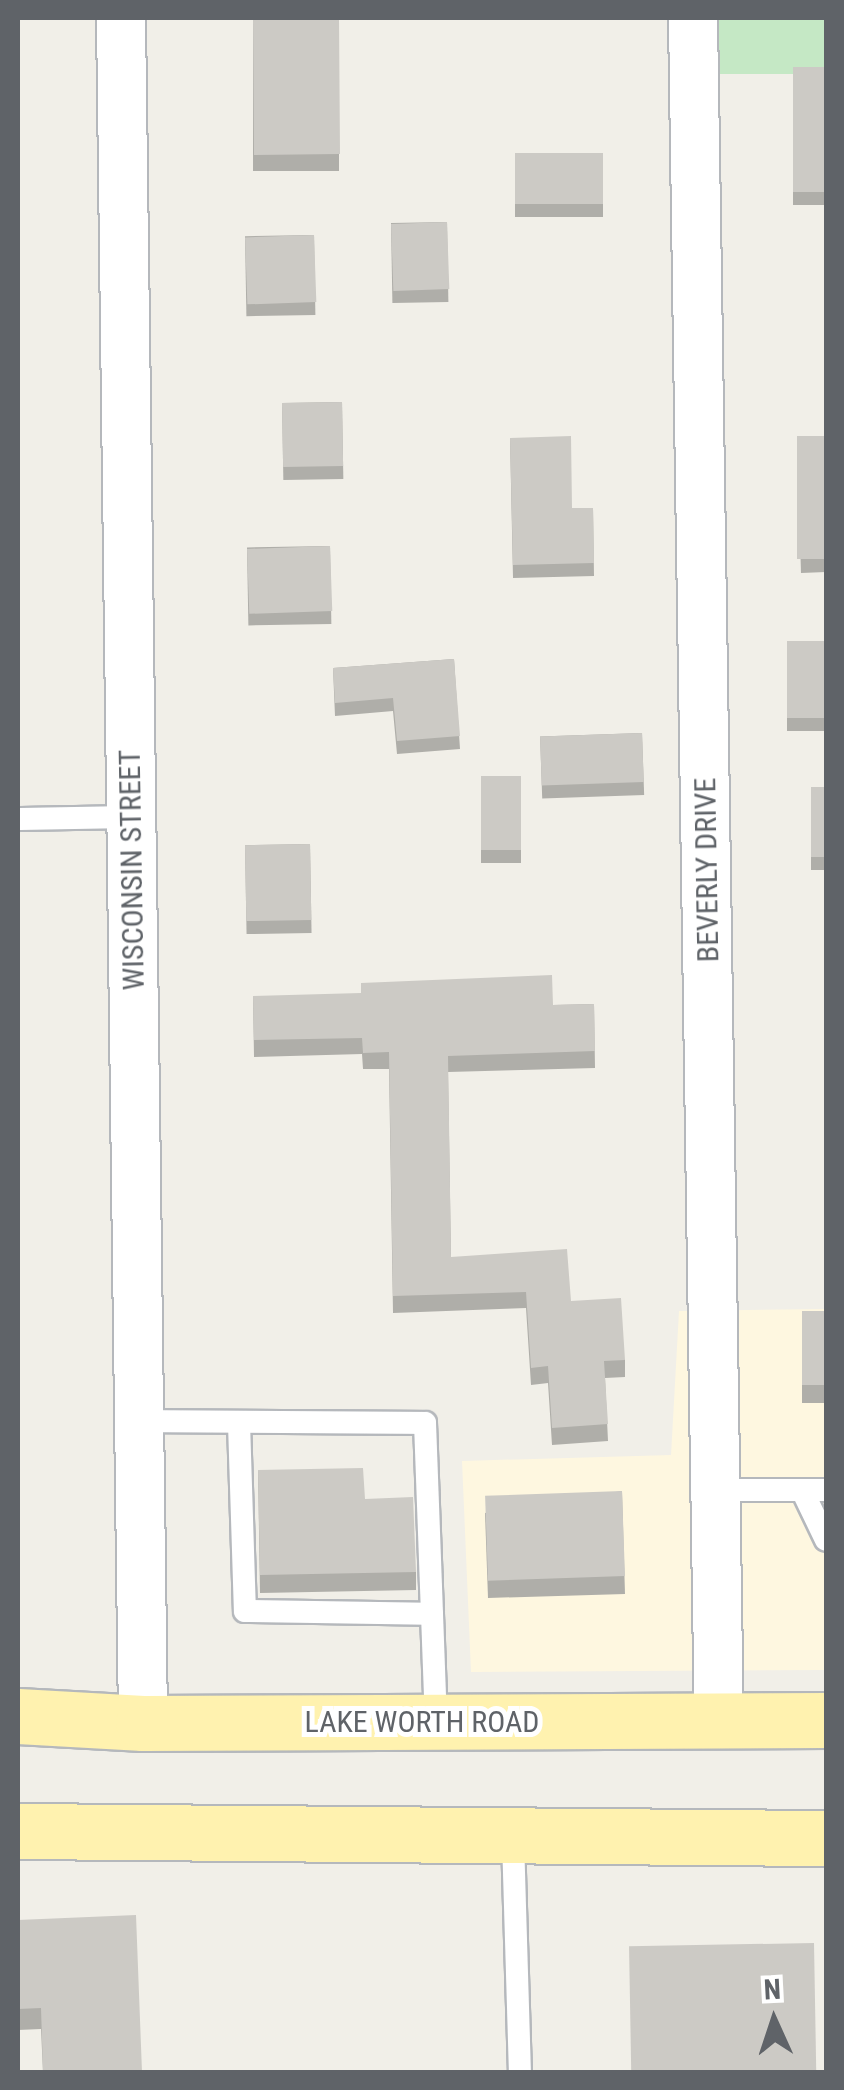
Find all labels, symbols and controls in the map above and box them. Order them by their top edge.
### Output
street label: WISCONSIN STREET [112,749,152,991]
street label: BEVERLY DRIVE [687,777,727,963]
street label: LAKE WORTH ROAD [305,1704,539,1740]
north arrow [724,1970,824,2070]
text: N [763,1973,782,2006]

